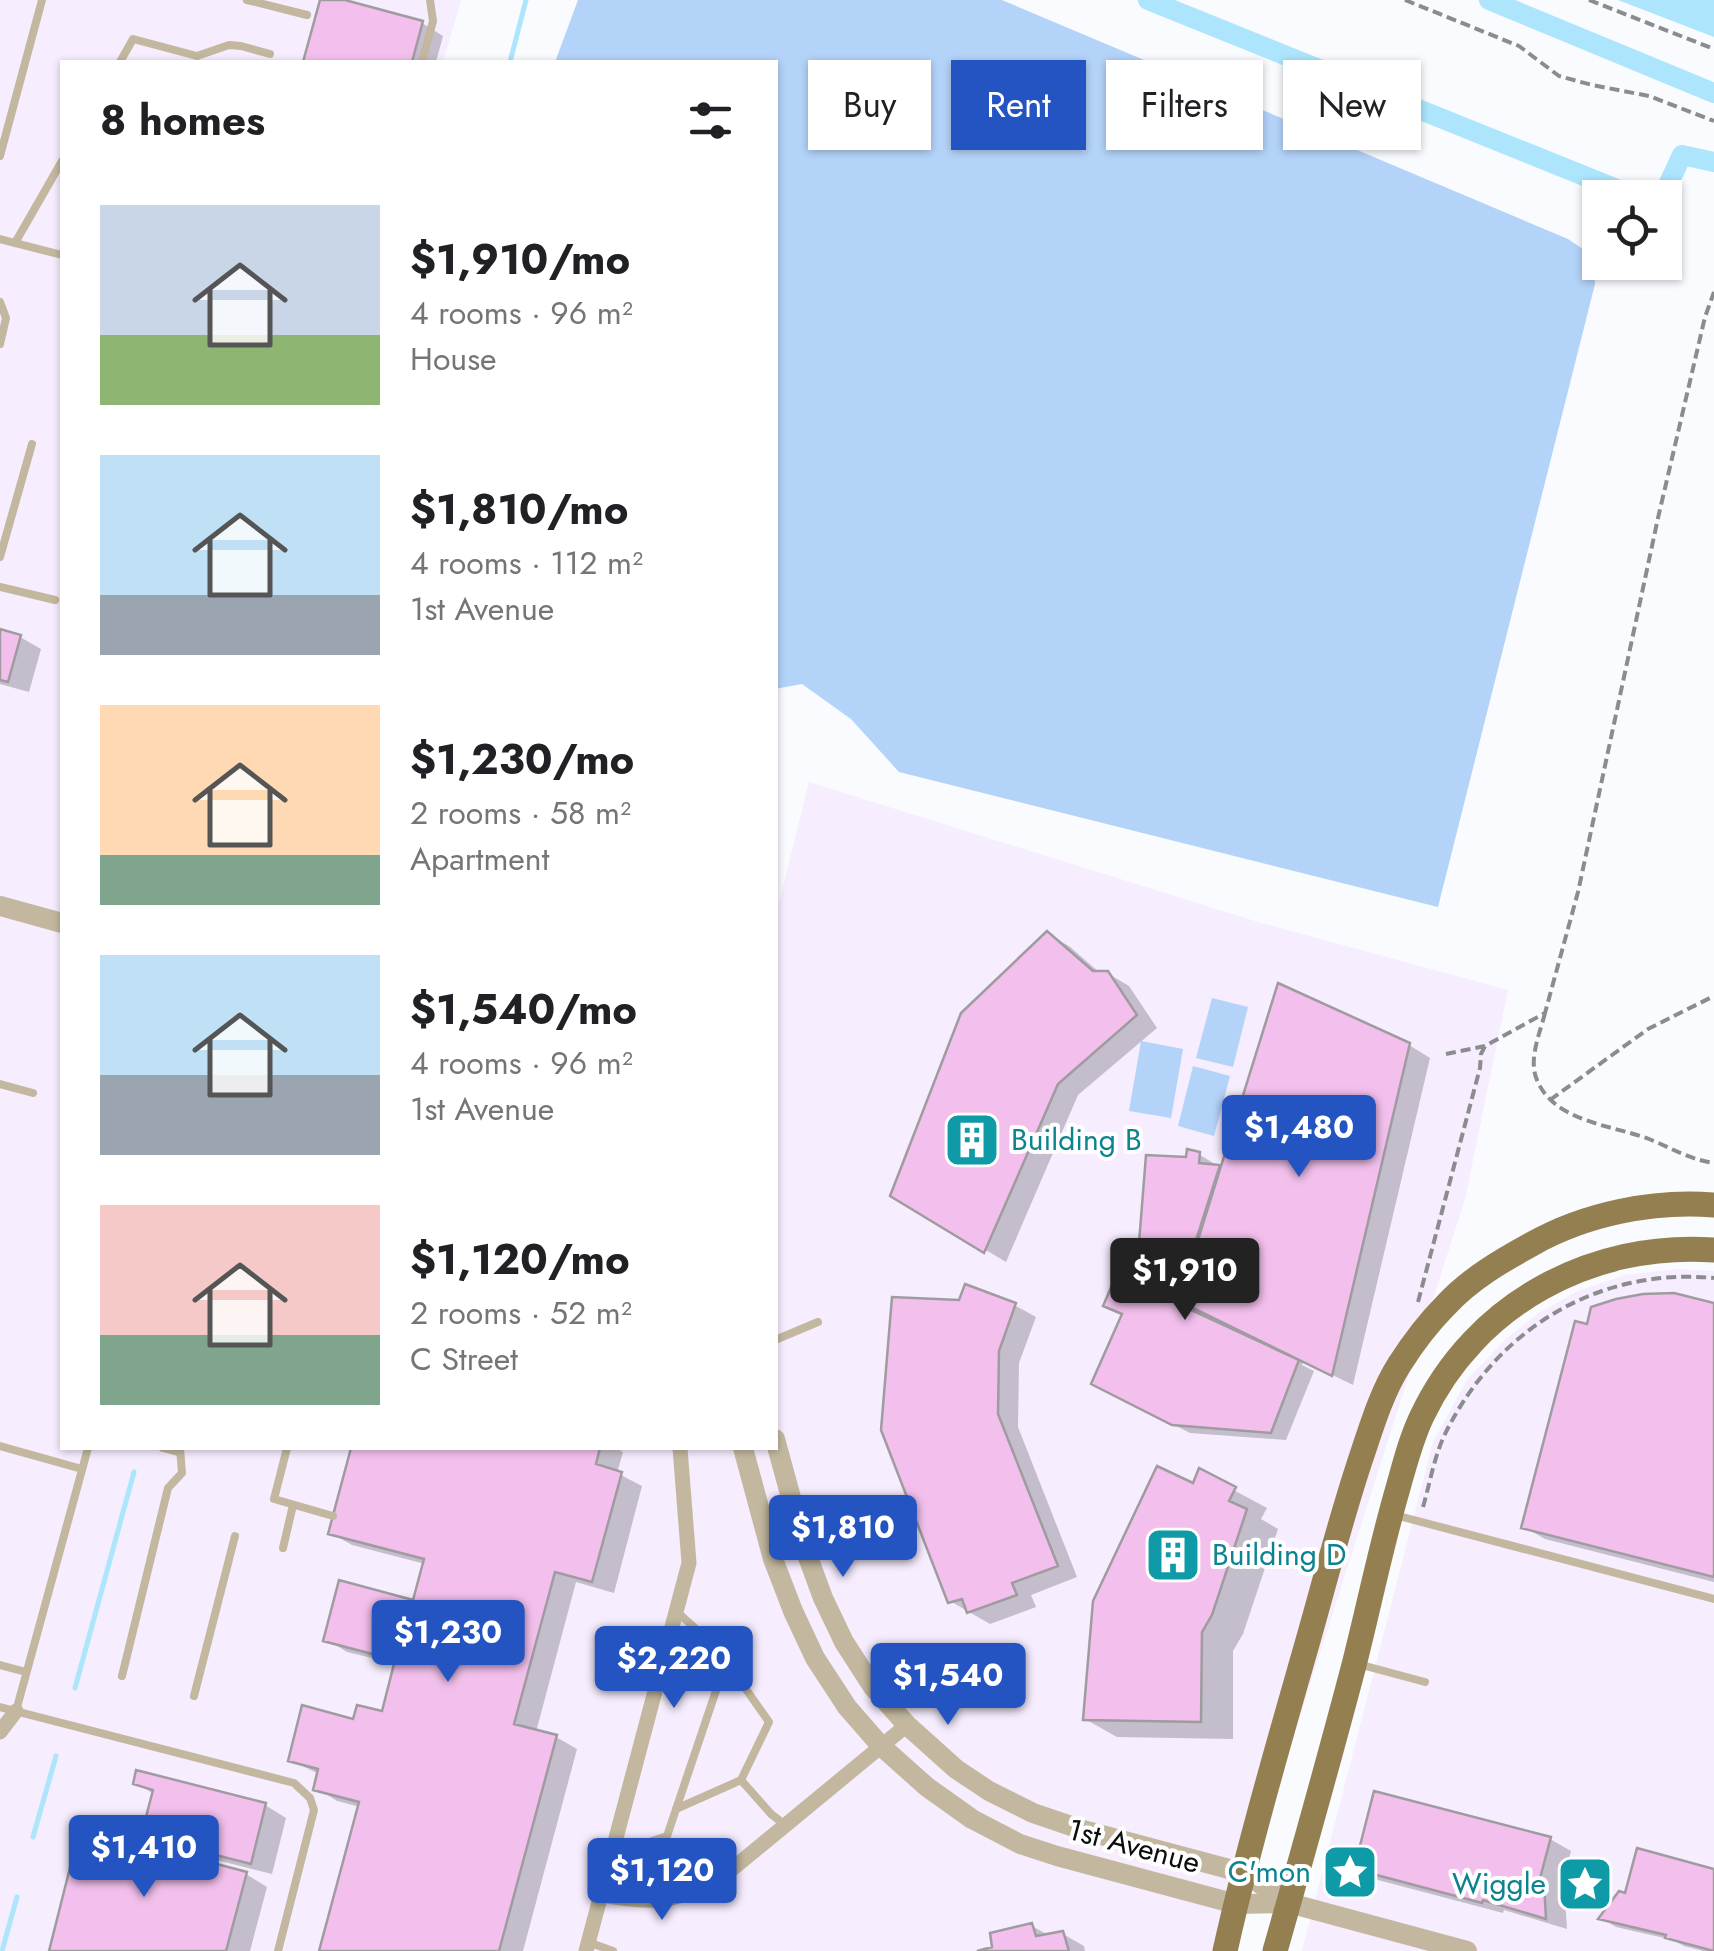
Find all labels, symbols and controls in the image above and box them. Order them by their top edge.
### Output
chip: Buy [808,60,931,150]
chip: Rent [951,60,1086,150]
chip: Filters [1106,60,1263,150]
chip: New [1283,60,1421,150]
text: 8 homes [100,90,265,151]
icon: filters [683,93,738,148]
map controls [1582,180,1682,280]
button: locate [1582,180,1682,280]
text: $1,910/mo [410,229,630,290]
icon: home [180,245,300,365]
text: 4 rooms · 96 m² [410,290,633,336]
text: House [410,336,497,382]
text: $1,810/mo [410,479,628,540]
icon: home [180,495,300,615]
text: 4 rooms · 112 m² [410,540,643,586]
text: 1st Avenue [410,586,554,632]
text: $1,230/mo [410,729,634,790]
icon: home [180,745,300,865]
text: 2 rooms · 58 m² [410,790,631,836]
text: Apartment [410,836,549,882]
text: $1,540/mo [410,979,637,1040]
icon: home [180,995,300,1115]
text: 4 rooms · 96 m² [410,1040,633,1086]
text: 1st Avenue [410,1086,554,1132]
pin: $1,480 [1218,1095,1380,1180]
text: $1,480 [1244,1104,1354,1150]
building icon: Building B [942,1110,1002,1170]
place label: Building B [1011,1118,1142,1161]
text: $1,120/mo [410,1229,630,1290]
pin: $1,910 [1104,1238,1266,1323]
icon: home [180,1245,300,1365]
text: $1,910 [1132,1247,1238,1293]
text: 2 rooms · 52 m² [410,1290,632,1336]
text: C Street [410,1336,518,1382]
pin: $1,810 [762,1495,924,1580]
text: $1,810 [791,1504,895,1550]
building icon: Building D [1143,1525,1203,1585]
place label: Building D [1212,1533,1346,1576]
pin: $1,230 [367,1600,529,1685]
text: $1,230 [394,1609,502,1655]
pin: $2,220 [593,1626,755,1711]
text: $2,220 [617,1635,731,1681]
pin: $1,540 [867,1643,1029,1728]
text: $1,540 [893,1652,1003,1698]
street label: 1st Avenue [1063,1807,1205,1884]
pin: $1,410 [63,1815,225,1900]
text: $1,410 [91,1824,197,1870]
pin: $1,120 [581,1838,743,1923]
place icon: C'mon [1320,1842,1380,1902]
text: $1,120 [609,1847,715,1893]
place label: C'mon [1228,1850,1311,1893]
place icon: Wiggle [1555,1854,1615,1914]
place label: Wiggle [1452,1862,1546,1905]

